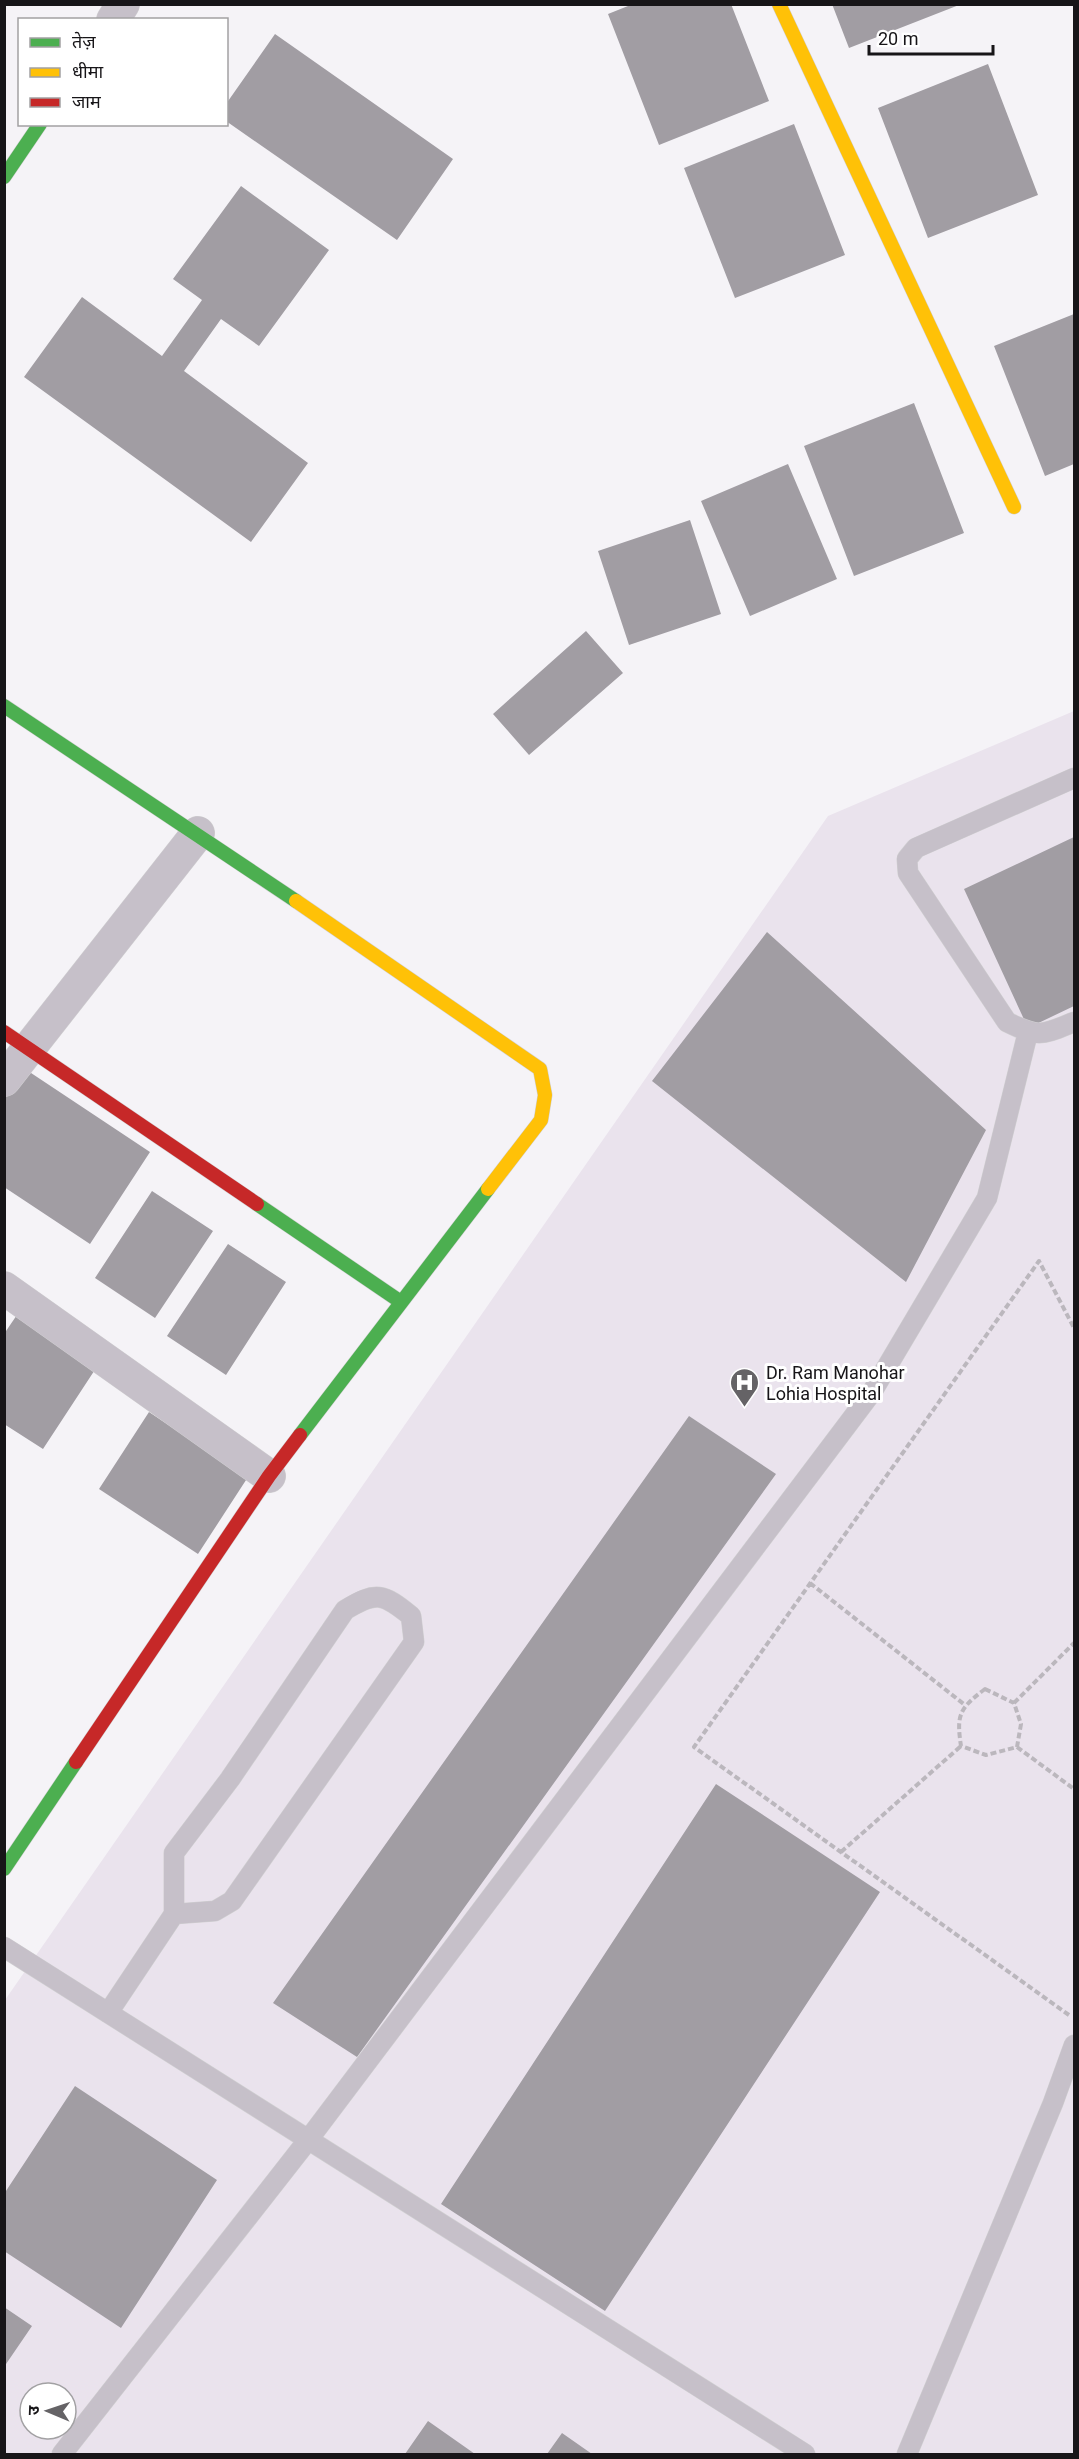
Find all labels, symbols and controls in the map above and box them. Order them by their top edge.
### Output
legend [18,18,228,126]
scale bar [869,18,994,56]
text: 20 m [878,28,918,49]
text: तेज़ [72,31,96,52]
text: धीमा [72,61,103,82]
text: जाम [72,91,102,112]
place label: Dr. Ram Manohar Lohia Hospital [766,1362,905,1404]
hospital icon: Dr. Ram Manohar Lohia Hospital [729,1366,761,1408]
north arrow [18,2381,78,2441]
text: उ [24,2405,43,2416]

